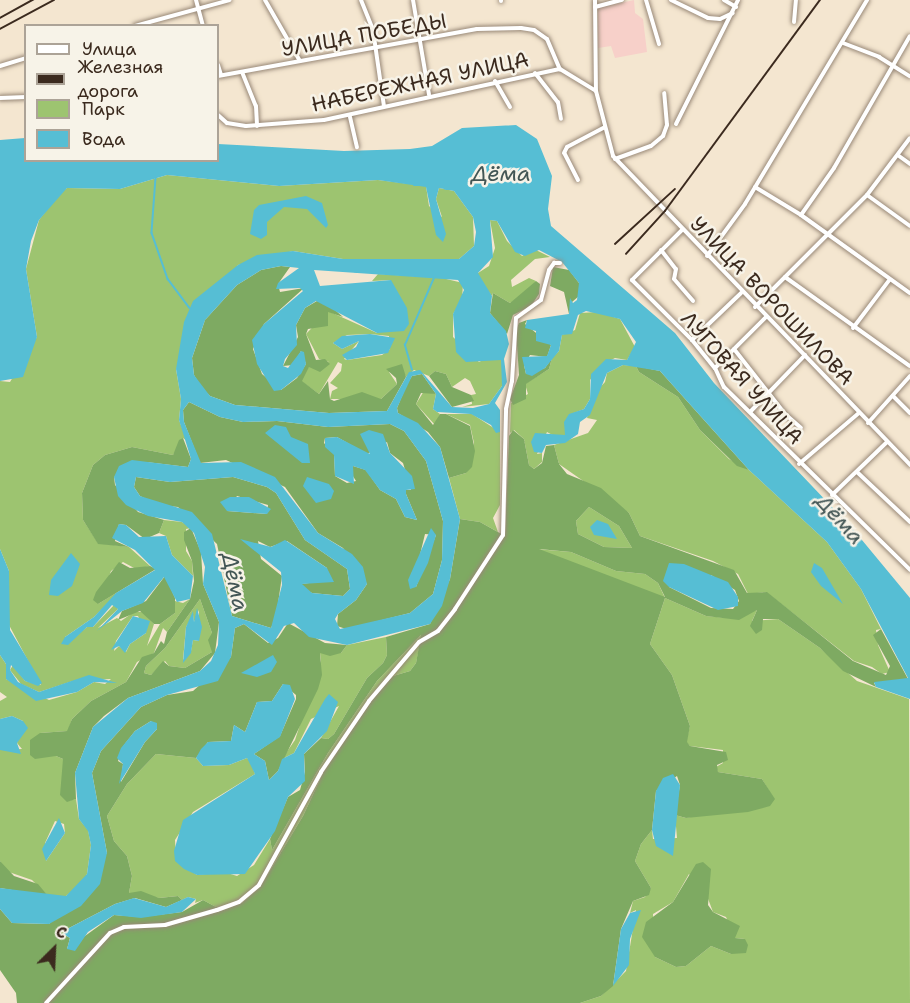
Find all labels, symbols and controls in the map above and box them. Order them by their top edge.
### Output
street label: УЛИЦА ПОБЕДЫ [280,8,448,62]
legend [24,24,219,162]
text: Улица [82,37,136,61]
street label: НАБЕРЕЖНАЯ УЛИЦА [309,47,531,117]
text: Железная дорога [77,55,163,103]
text: Парк [82,97,125,121]
text: Вода [82,127,125,151]
water label: Дёма [471,161,531,187]
street label: УЛИЦА ВОРОШИЛОВА [685,211,859,391]
street label: ЛУГОВАЯ УЛИЦА [676,306,808,450]
water label: Дёма [810,488,870,550]
water label: Дёма [216,550,254,614]
north arrow [24,919,84,979]
text: С [53,921,70,944]

